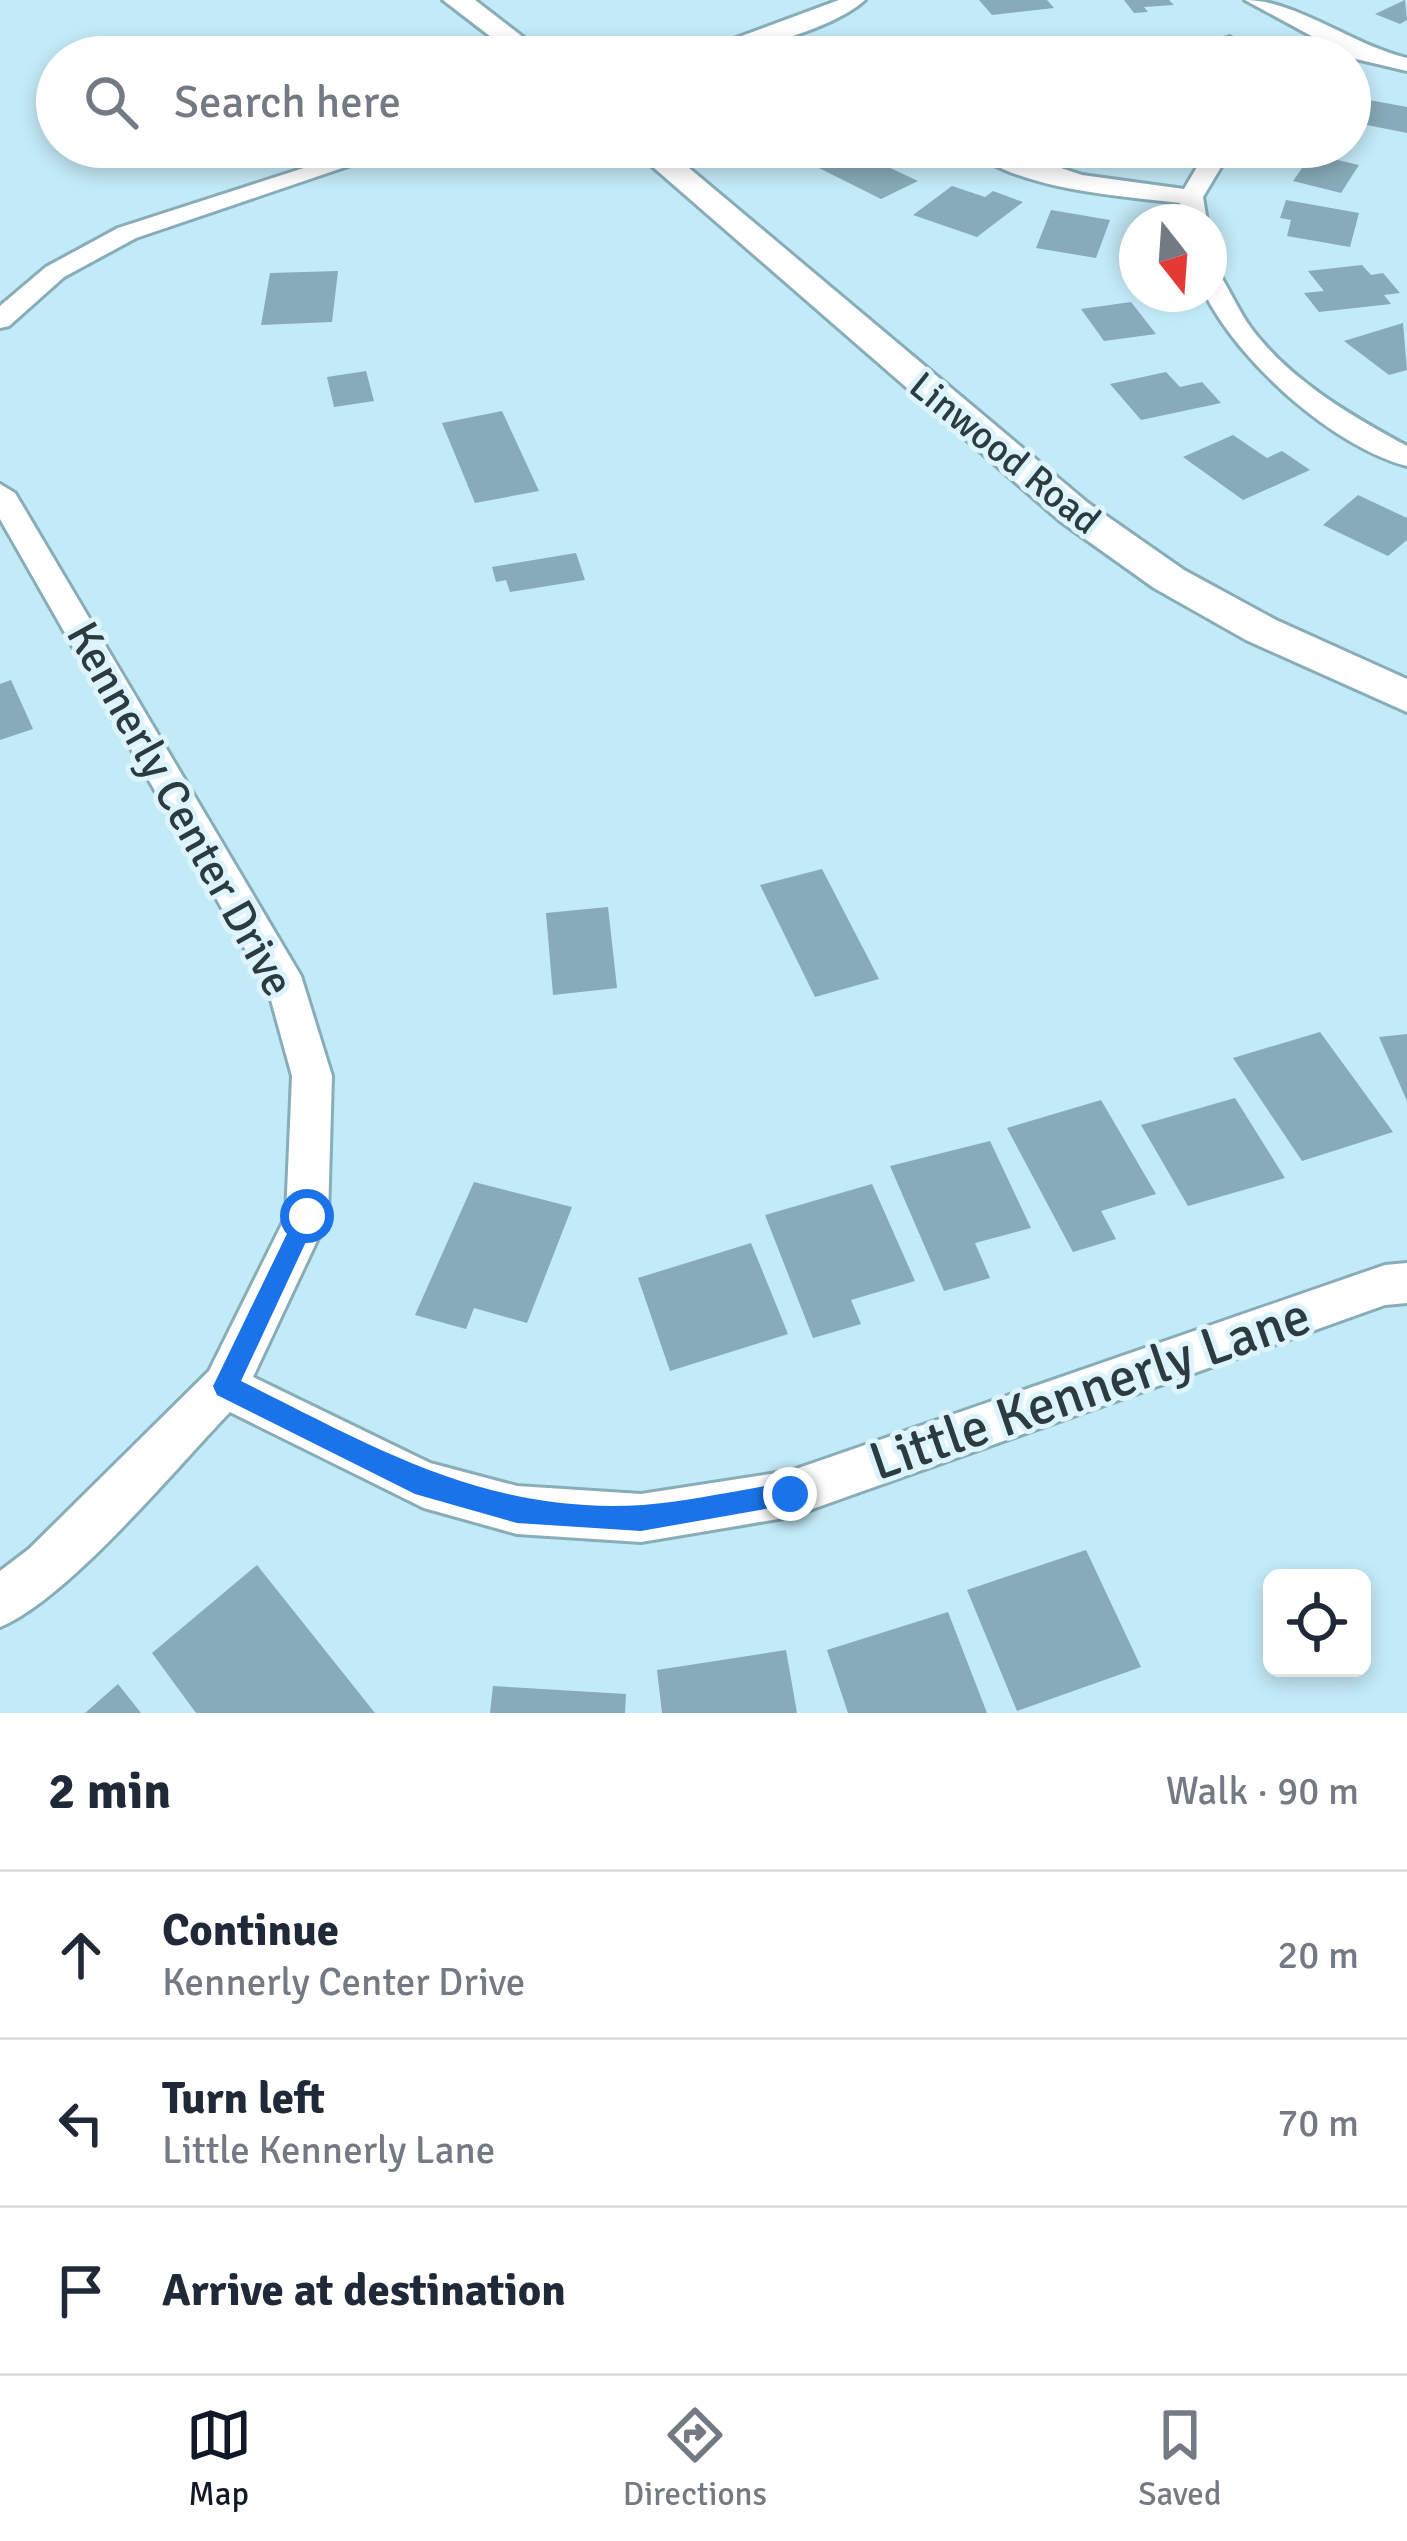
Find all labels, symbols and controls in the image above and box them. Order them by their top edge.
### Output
search box [36,36,1371,168]
icon: search [78,69,144,135]
text: Search here [174,75,401,130]
north arrow [1119,204,1227,312]
street label: Linwood Road [900,361,1110,545]
street label: Kennerly Center Drive [54,612,306,1006]
route start [280,1189,334,1243]
street label: Little Kennerly Lane [861,1282,1319,1496]
route end [763,1467,817,1521]
map controls [1263,1569,1371,1677]
button: locate [1263,1569,1371,1677]
text: 2 min [48,1760,171,1823]
text: Walk · 90 m [1166,1767,1359,1815]
text: Continue [162,1903,339,1958]
icon: ahead [48,1922,114,1988]
text: 20 m [1277,1931,1359,1979]
text: Kennerly Center Drive [162,1958,525,2006]
text: Turn left [162,2071,325,2126]
icon: left [48,2090,114,2156]
text: 70 m [1277,2099,1359,2147]
text: Little Kennerly Lane [162,2126,495,2174]
icon: arrive [48,2258,114,2324]
text: Arrive at destination [162,2263,566,2318]
tab: Map [186,2402,252,2515]
tab: Directions [623,2402,767,2515]
tab: Saved [1138,2402,1221,2515]

